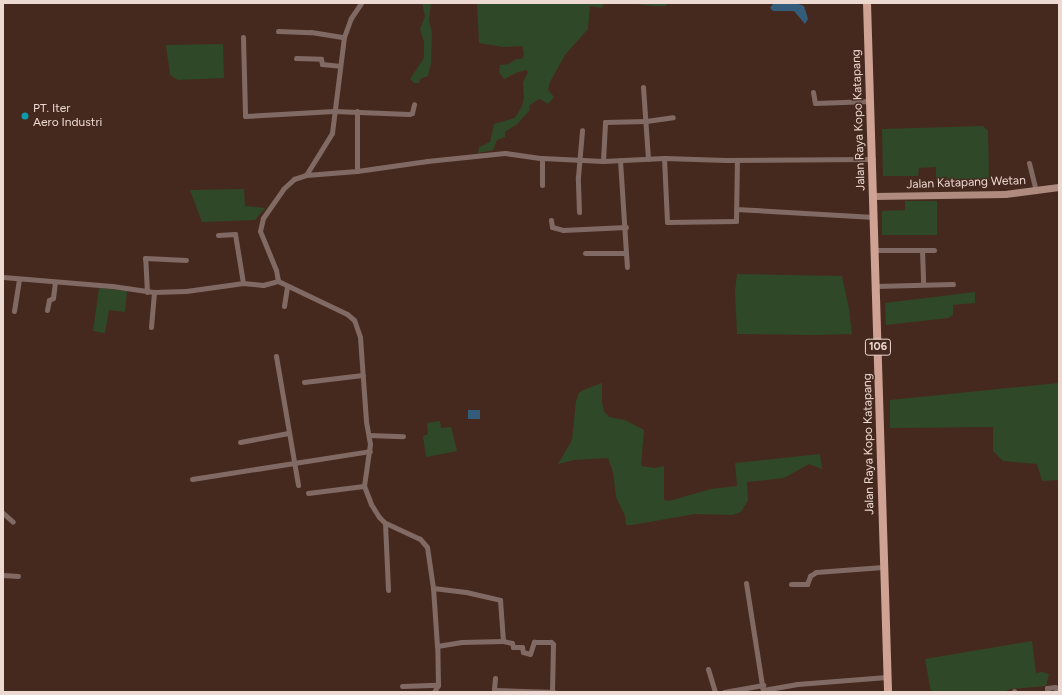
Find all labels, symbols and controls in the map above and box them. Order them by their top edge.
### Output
street label: Jalan Raya Kopo Katapang [849,49,869,191]
place label: PT. Iter Aero Industri [33,102,102,130]
marker: PT. Iter Aero Industri [20,111,30,121]
street label: Jalan Katapang Wetan [906,174,1026,192]
road number: 106 [864,338,892,356]
street label: Jalan Raya Kopo Katapang [861,373,877,515]

